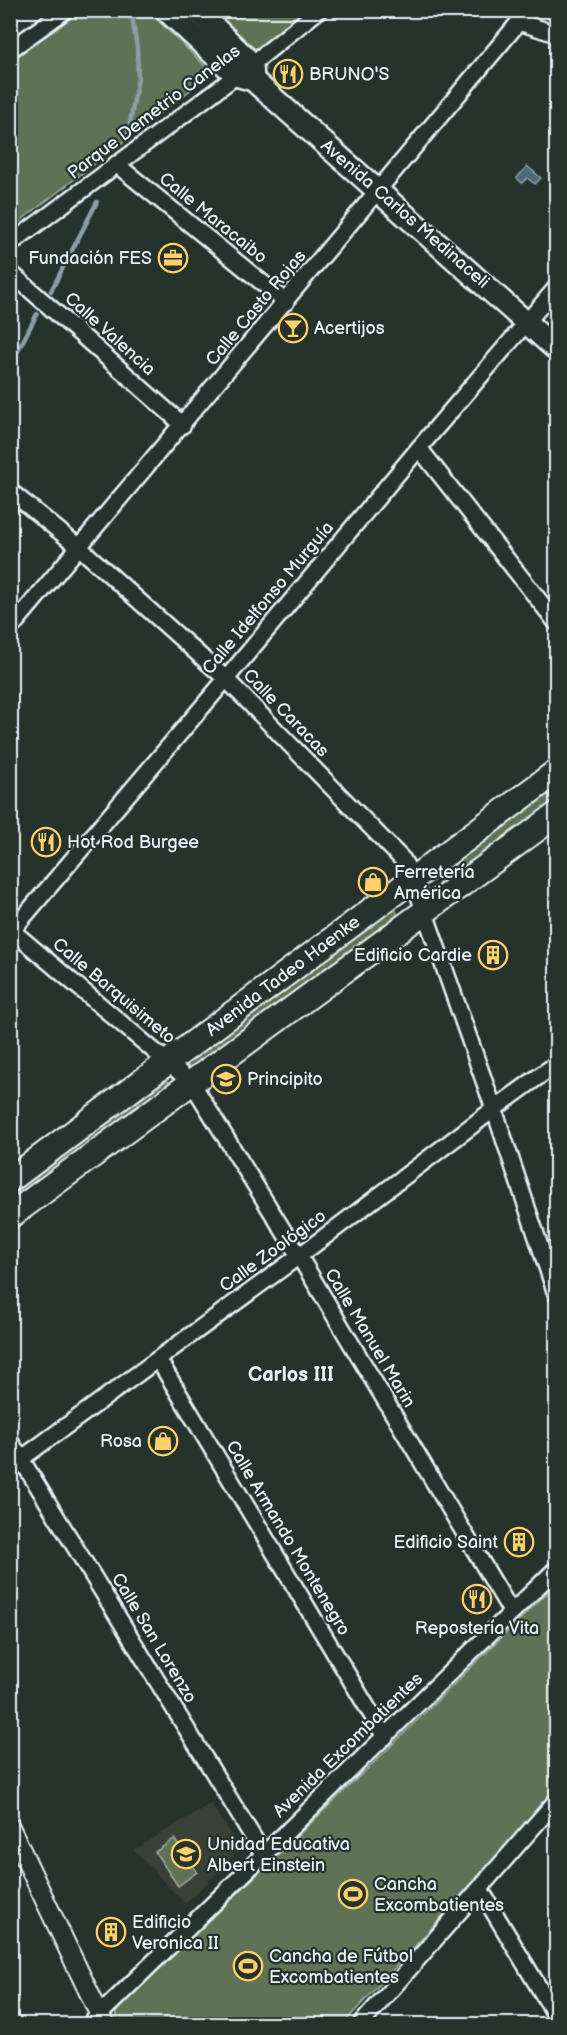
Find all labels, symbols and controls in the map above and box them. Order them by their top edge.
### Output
street label: Parque Demetrio Canelas [64,40,244,184]
restaurant icon: BRUNO'S [272,58,304,90]
place label: BRUNO'S [309,64,390,85]
street label: Avenida Carlos Medinaceli [316,135,494,293]
street label: Calle Maracaibo [155,168,271,268]
office icon: Fundación FES [157,242,189,274]
street label: Calle Casto Rojas [202,246,311,370]
place label: Fundación FES [28,248,152,269]
street label: Calle Valencia [60,288,160,380]
bar icon: Acertijos [277,312,309,344]
place label: Acertijos [314,318,385,339]
street label: Calle Idelfonso Murguía [198,517,338,679]
street label: Calle Caracas [239,665,333,762]
restaurant icon: Hot Rod Burgee [30,826,62,858]
place label: Hot Rod Burgee [67,832,199,853]
place label: Ferretería América [394,862,475,904]
shop icon: Ferretería América [357,866,389,898]
street label: Avenida Tadeo Haenke [202,911,364,1041]
street label: Calle Barquisimeto [48,934,180,1048]
building icon: Edificio Cardie [477,939,509,971]
place label: Edificio Cardie [354,945,472,966]
school or university icon: Principito [210,1063,242,1095]
place label: Principito [247,1069,323,1090]
street label: Calle Zoológico [216,1205,330,1297]
street label: Calle Manuel Marin [320,1265,420,1411]
district label: Carlos III [248,1363,334,1387]
shop icon: Rosa [147,1425,179,1457]
place label: Rosa [100,1431,142,1452]
street label: Calle Armando Montenegro [221,1437,355,1639]
building icon: Edificio Saint [503,1526,535,1558]
place label: Edificio Saint [393,1532,498,1553]
street label: Calle San Lorenzo [107,1569,201,1707]
restaurant icon: Repostería Vita [461,1583,493,1615]
place label: Repostería Vita [415,1618,539,1639]
street label: Avenida Excombatientes [269,1668,427,1822]
place label: Unidad Educativa Albert Einstein [207,1834,350,1876]
school or university icon: Unidad Educativa Albert Einstein [170,1838,202,1870]
place label: Cancha Excombatientes [374,1874,504,1916]
sports icon: Cancha Excombatientes [337,1878,369,1910]
place label: Edificio Veronica II [132,1912,219,1954]
building icon: Edificio Veronica II [95,1916,127,1948]
place label: Cancha de Fútbol Excombatientes [269,1946,413,1988]
sports icon: Cancha de Fútbol Excombatientes [232,1950,264,1982]

